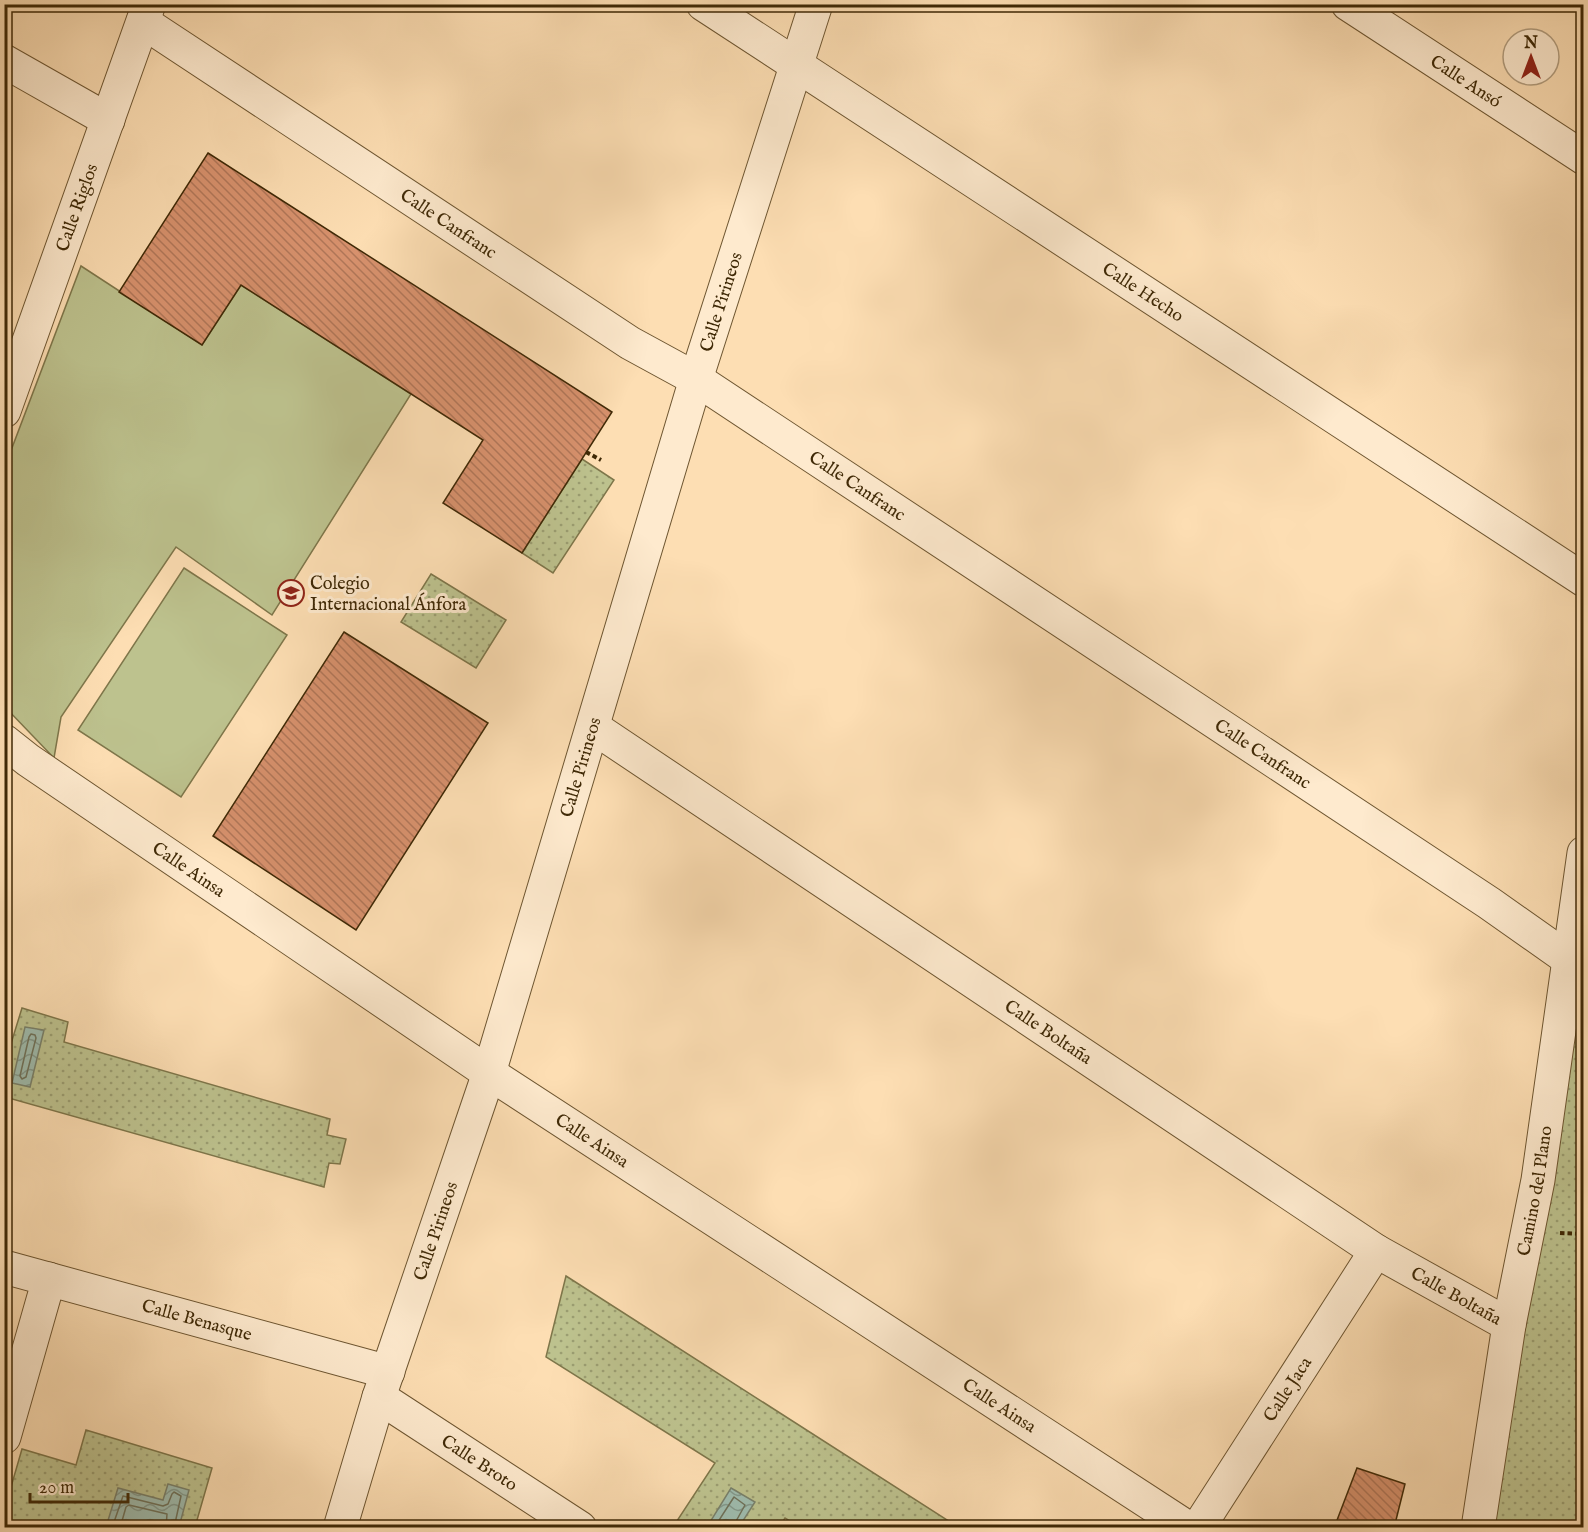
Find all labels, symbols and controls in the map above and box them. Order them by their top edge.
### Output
north arrow [1501,27,1561,87]
text: N [1523,34,1538,54]
street label: Calle Ansó [1425,51,1505,114]
street label: Calle Riglos [52,161,104,255]
street label: Calle Canfranc [395,184,501,265]
street label: Calle Pirineos [695,250,749,355]
street label: Calle Hecho [1097,258,1188,328]
street label: Calle Canfranc [804,447,910,527]
place label: Colegio Internacional Ánfora [310,573,466,617]
school or university icon: Colegio Internacional Ánfora [276,578,306,608]
street label: Calle Pirineos [556,715,607,820]
street label: Calle Canfranc [1209,715,1315,795]
street label: Calle Ainsa [147,838,229,903]
street label: Calle Boltaña [999,996,1096,1071]
street label: Calle Ainsa [550,1109,633,1174]
street label: Camino del Plano [1513,1124,1559,1258]
street label: Calle Pirineos [409,1179,464,1284]
street label: Calle Boltaña [1406,1262,1505,1332]
street label: Calle Benasque [139,1295,254,1347]
street label: Calle Jaca [1259,1353,1318,1427]
street label: Calle Ainsa [958,1374,1040,1439]
street label: Calle Broto [436,1430,522,1497]
scale bar [30,1466,128,1504]
text: 20 m [39,1477,74,1500]

